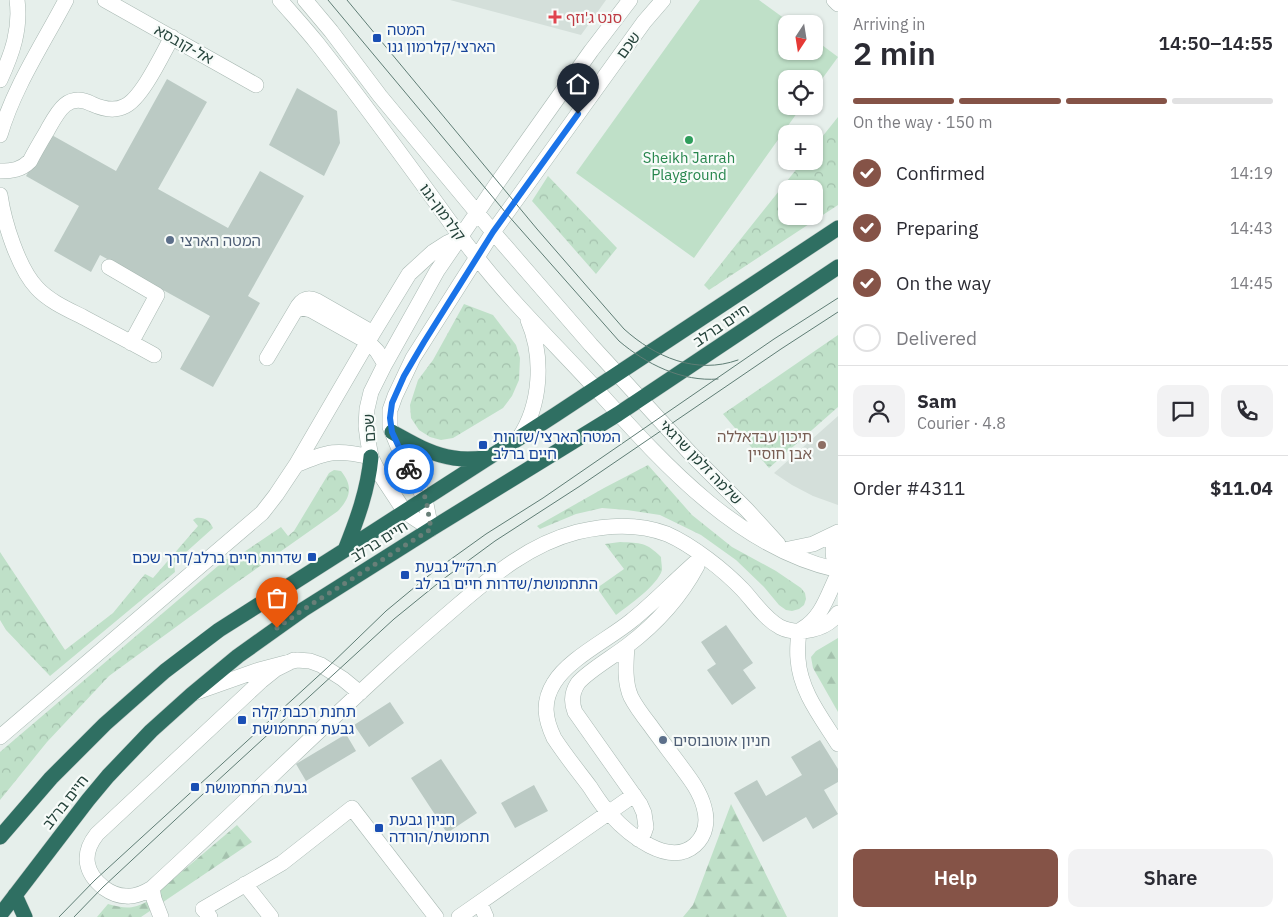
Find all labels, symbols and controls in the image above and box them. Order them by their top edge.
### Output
place label: סנט ג'וזף [566,8,622,27]
marker: סנט ג'וזף [548,10,562,24]
text: Arriving in [853,14,925,34]
north arrow [778,15,822,60]
map controls [778,15,823,225]
street label: אל-קובסא [151,20,217,68]
place label: המטה הארצי/קלרמון גנו [387,20,496,56]
street label: שכם [612,28,644,62]
text: 14:50–14:55 [1159,31,1273,55]
marker: המטה הארצי/קלרמון גנו [371,32,383,44]
text: 2 min [853,32,936,74]
pin [557,63,599,114]
icon: home [564,70,592,98]
button: locate [778,70,823,115]
text: On the way · 150 m [853,112,992,132]
button: + [778,125,823,170]
marker: Sheikh Jarrah Playground [683,134,695,146]
place label: Sheikh Jarrah Playground [643,148,735,184]
icon: check [853,159,881,187]
text: Confirmed [896,161,985,185]
text: 14:19 [1230,163,1273,183]
street label: קלרמון-גנו [416,180,470,244]
button: − [778,180,823,225]
icon: check [853,214,881,242]
text: Preparing [896,216,978,240]
text: 14:43 [1230,218,1273,238]
place label: המטה הארצי [180,231,261,250]
marker: המטה הארצי [164,234,176,246]
icon: check [853,269,881,297]
text: On the way [896,271,991,295]
text: 14:45 [1230,273,1273,293]
street label: חיים ברלב [689,299,753,351]
text: Delivered [896,326,977,350]
button: person [853,385,905,437]
button: chat [1157,385,1209,437]
button: phone [1221,385,1273,437]
text: Sam [917,389,957,413]
street label: שכם [359,413,379,443]
text: Courier · 4.8 [917,413,1006,433]
street label: שלמה זלמן שרגאי [656,416,746,508]
place label: המטה הארצי/שדרות חיים ברלב [493,427,621,463]
place label: תיכון עבדאללה אבן חוסיין [717,427,812,463]
marker: המטה הארצי/שדרות חיים ברלב [477,439,489,451]
marker: תיכון עבדאללה אבן חוסיין [816,439,828,451]
courier [384,444,434,494]
icon: bike [395,455,423,483]
text: Order #4311 [853,476,965,500]
text: $11.04 [1210,476,1273,500]
street label: חיים ברלב [347,516,411,566]
place label: שדרות חיים ברלב/דרך שכם [132,548,302,567]
marker: שדרות חיים ברלב/דרך שכם [306,551,318,563]
place label: ת.רק״ל גבעת התחמושת/שדרות חיים בר לב [415,557,598,593]
marker: ת.רק״ל גבעת התחמושת/שדרות חיים בר לב [399,569,411,581]
pin [256,577,298,628]
icon: bag [263,584,291,612]
place label: תחנת רכבת קלה גבעת התחמושת [252,702,356,738]
marker: תחנת רכבת קלה גבעת התחמושת [236,714,248,726]
place label: חניון אוטובוסים [673,731,770,750]
marker: חניון אוטובוסים [657,734,669,746]
street label: חיים ברלב [38,771,92,833]
place label: גבעת התחמושת [205,778,308,797]
marker: גבעת התחמושת [189,781,201,793]
place label: חניון גבעת תחמושת/הורדה [389,810,489,846]
marker: חניון גבעת תחמושת/הורדה [373,822,385,834]
button: Help [853,849,1058,907]
button: Share [1068,849,1273,907]

